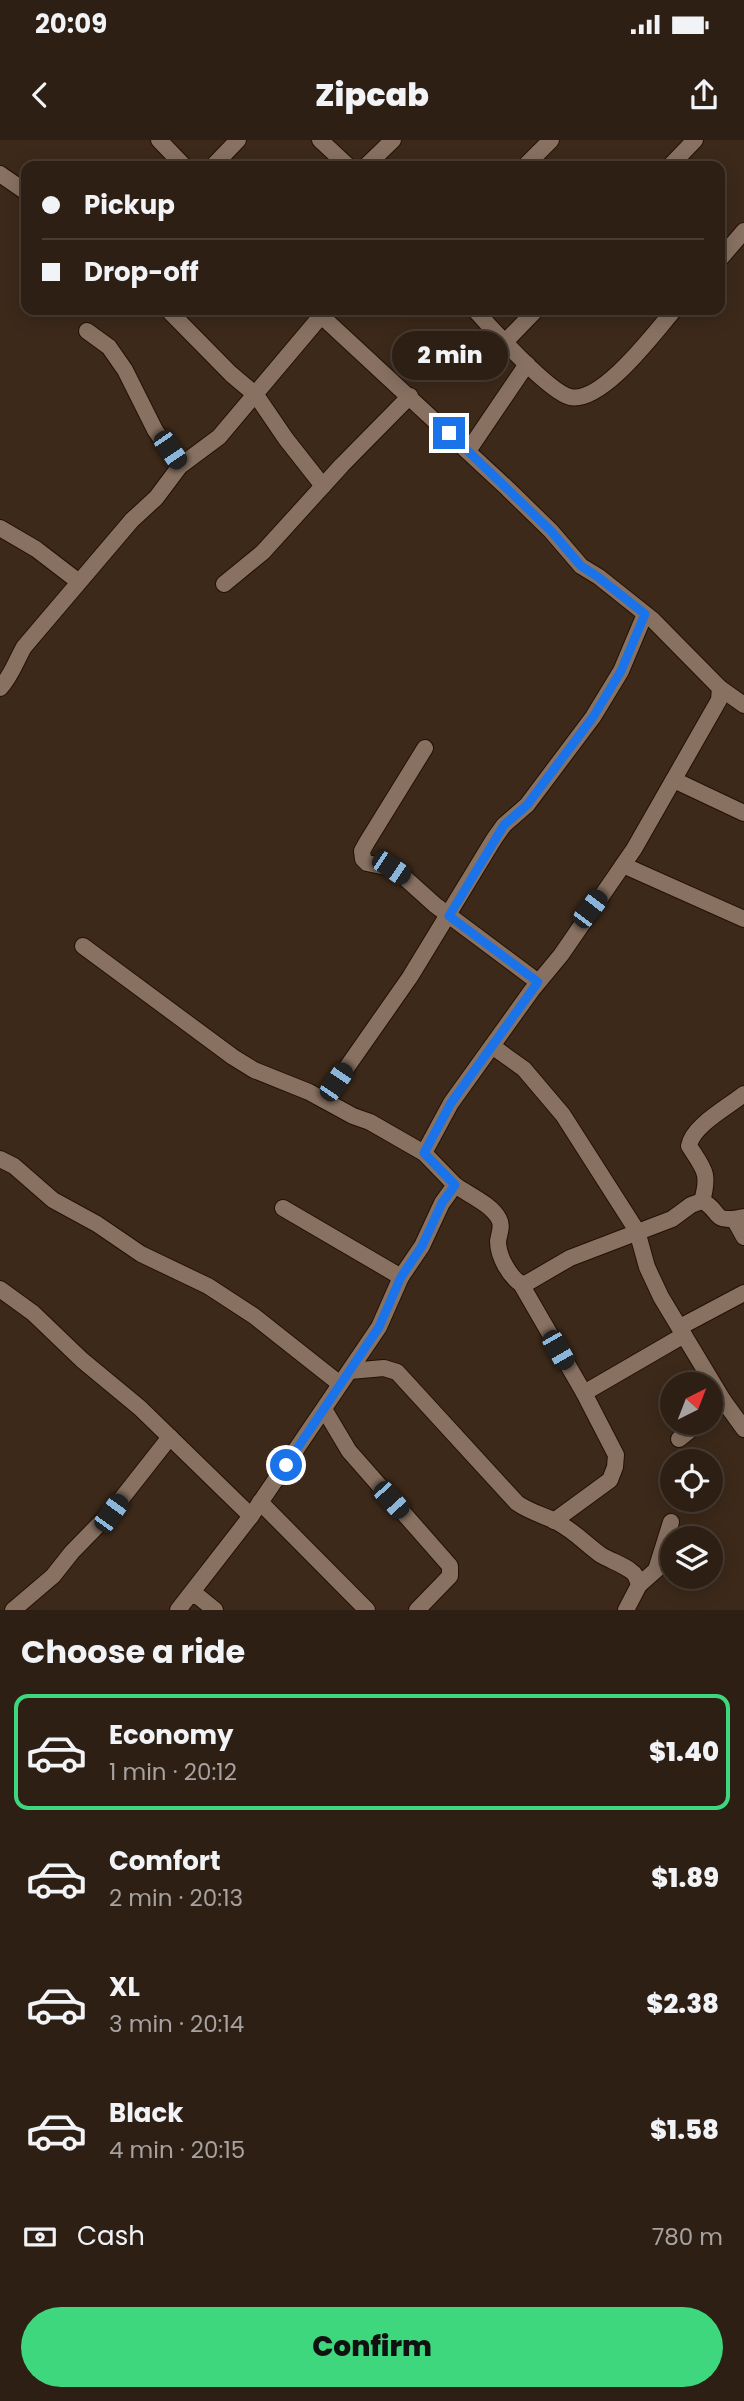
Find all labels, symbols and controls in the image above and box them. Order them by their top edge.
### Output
text: 20:09 [35,6,107,42]
text: Zipcab [315,72,429,117]
icon: back [21,76,59,114]
icon: share [685,76,723,114]
text: Pickup [84,187,175,223]
text: Drop-off [84,254,199,290]
callout: 2 min [391,331,507,380]
text: 2 min [418,339,482,371]
route end [433,417,465,449]
car [150,427,191,473]
car [368,848,415,888]
car [569,886,612,932]
car [316,1059,357,1105]
car [539,1327,578,1373]
north arrow [660,1372,723,1435]
map controls [660,1372,723,1589]
route start [270,1449,302,1481]
button: locate [660,1449,723,1512]
car [370,1477,413,1523]
car [91,1490,132,1536]
button: layers [660,1526,723,1589]
text: Choose a ride [21,1629,245,1674]
text: Economy [109,1717,233,1753]
icon: car [25,1721,88,1784]
text: $1.40 [649,1734,719,1770]
text: 1 min · 20:12 [109,1756,237,1788]
text: Comfort [109,1843,221,1879]
icon: car [25,1847,88,1910]
text: $1.89 [651,1860,719,1896]
text: 2 min · 20:13 [109,1882,243,1914]
text: XL [109,1969,140,2005]
icon: car [25,1973,88,2036]
text: $2.38 [646,1986,719,2022]
text: 3 min · 20:14 [109,2008,244,2040]
text: Black [109,2095,183,2131]
icon: car [25,2099,88,2162]
text: $1.58 [650,2112,719,2148]
text: 4 min · 20:15 [109,2134,245,2166]
icon: cash [21,2218,59,2256]
text: Cash [77,2218,145,2254]
text: 780 m [652,2221,723,2253]
button: Confirm [21,2307,723,2387]

